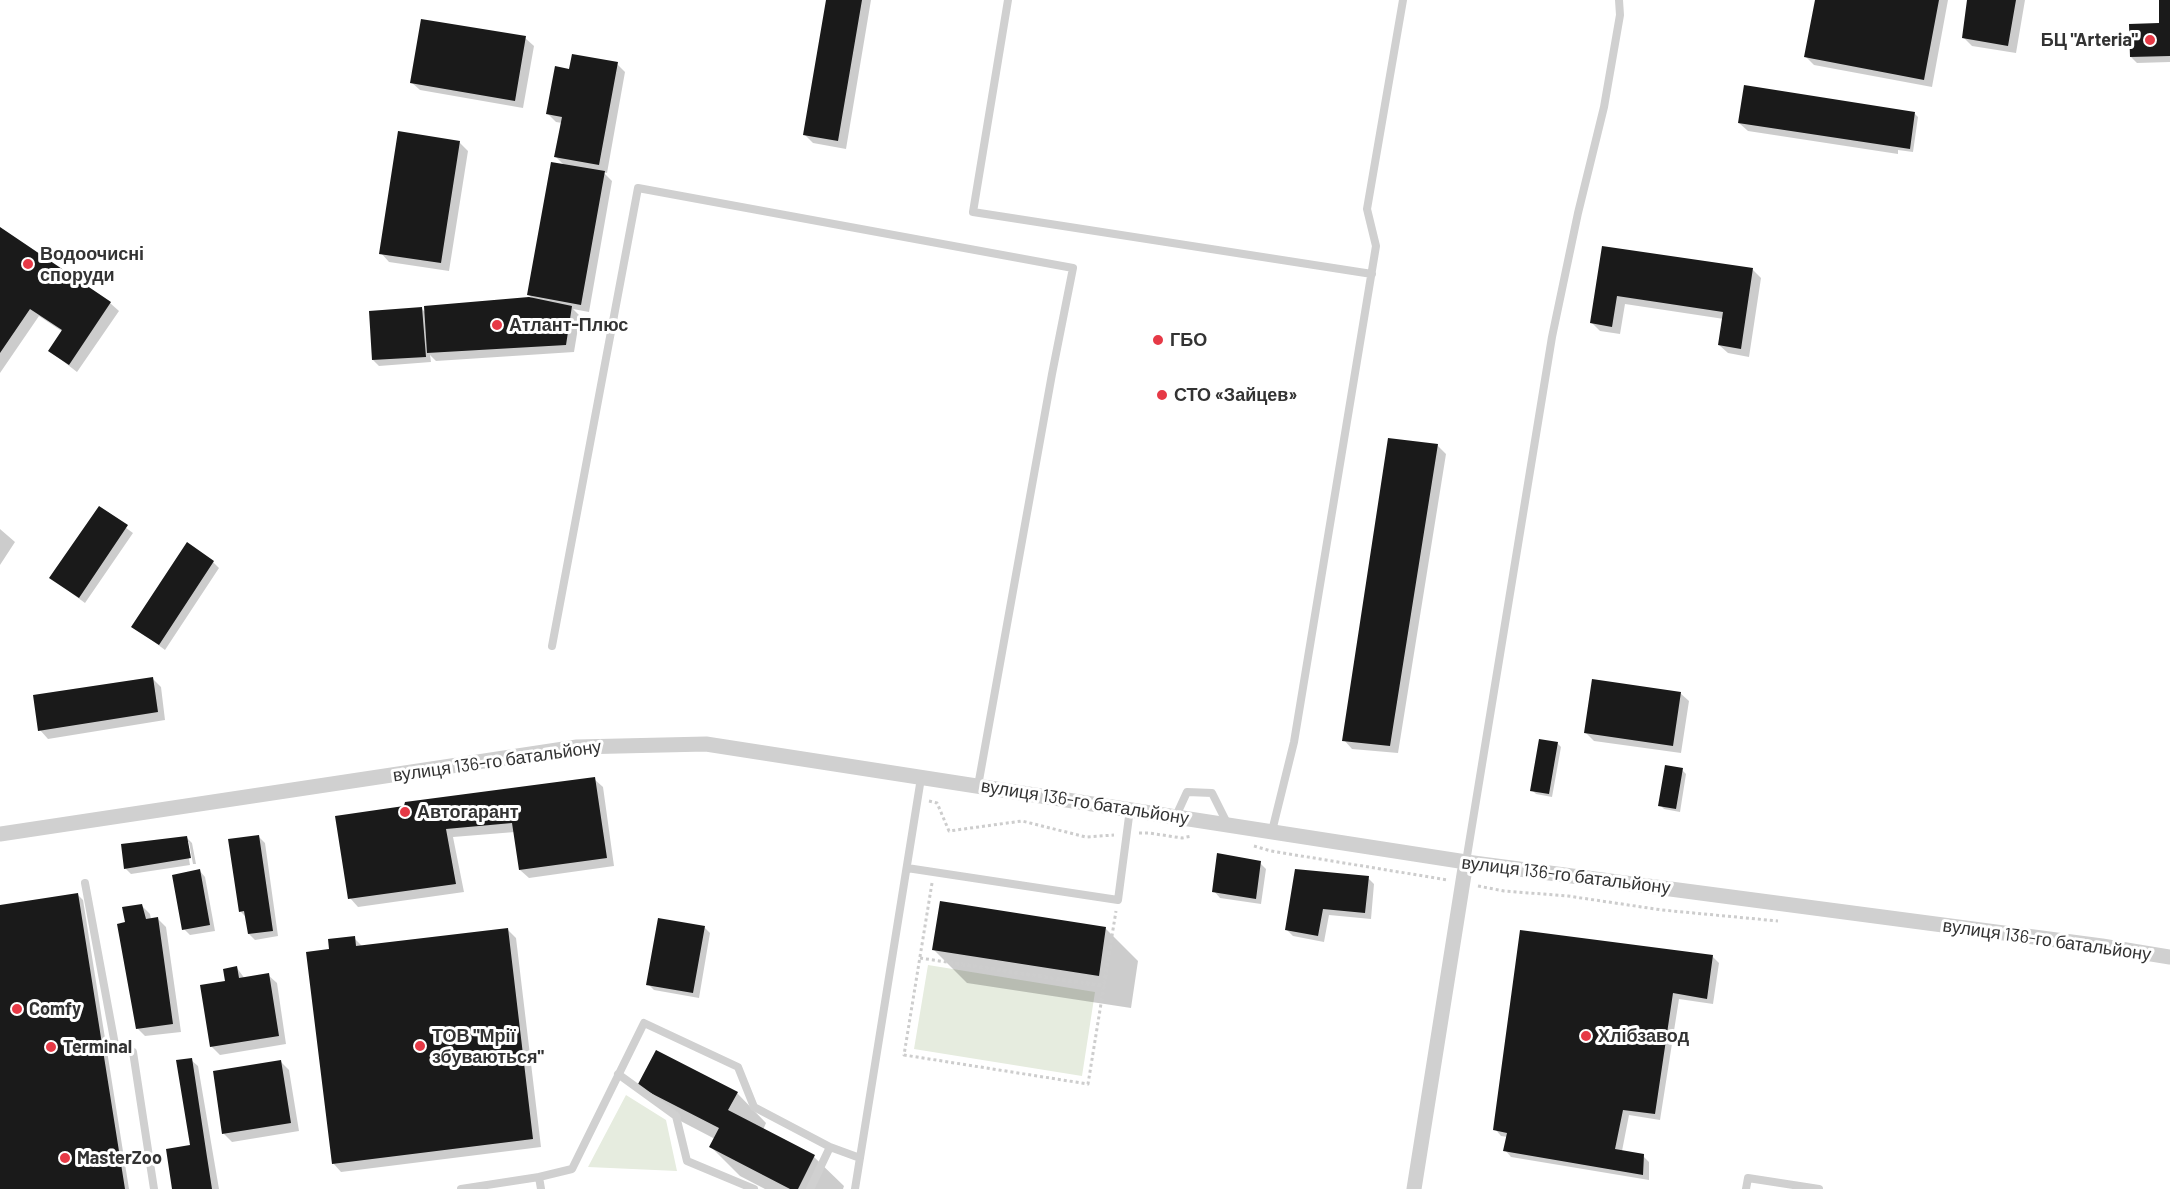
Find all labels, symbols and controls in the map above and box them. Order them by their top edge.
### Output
place label: БЦ "Arteria" [2041,29,2138,51]
marker: БЦ "Arteria" [2143,33,2157,47]
place label: Водоочисні споруди [40,243,144,286]
marker: Водоочисні споруди [21,257,35,271]
place label: Атлант-Плюс [509,314,628,336]
marker: Атлант-Плюс [490,318,504,332]
place label: ГБО [1170,329,1207,351]
marker: ГБО [1151,333,1165,347]
place label: СТО «Зайцев» [1174,384,1298,406]
marker: СТО «Зайцев» [1155,388,1169,402]
street label: вулиця 136-го батальйону [391,736,603,786]
street label: вулиця 136-го батальйону [980,775,1190,829]
place label: Автогарант [417,801,519,823]
marker: Автогарант [398,805,412,819]
street label: вулиця 136-го батальйону [1460,851,1672,899]
street label: вулиця 136-го батальйону [1941,915,2153,965]
place label: Comfy [29,998,81,1020]
marker: Comfy [10,1002,24,1016]
place label: ТОВ "Мрії збуваються" [432,1025,544,1068]
place label: Хлібзавод [1598,1025,1689,1047]
marker: Хлібзавод [1579,1029,1593,1043]
place label: Terminal [63,1036,132,1058]
marker: ТОВ "Мрії збуваються" [413,1039,427,1053]
marker: Terminal [44,1040,58,1054]
place label: MasterZoo [77,1147,162,1169]
marker: MasterZoo [58,1151,72,1165]

